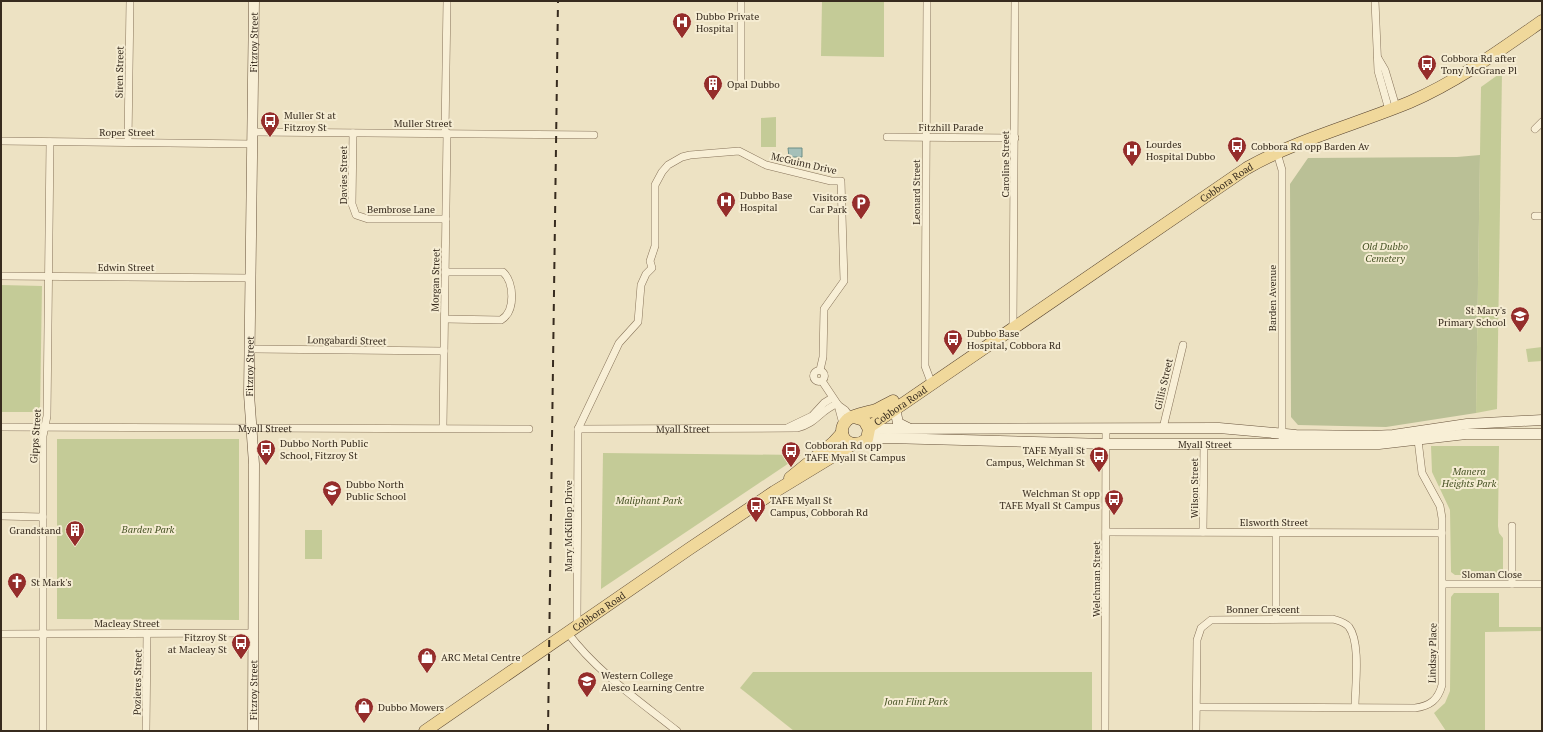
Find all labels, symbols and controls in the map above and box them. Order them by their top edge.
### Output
place label: Dubbo Private Hospital [696,10,759,35]
hospital icon: Dubbo Private Hospital [671,11,693,39]
street label: Fitzroy Street [247,12,261,73]
street label: Siren Street [113,45,126,98]
place label: Cobbora Rd after Tony McGrane Pl [1441,52,1517,77]
bus stop icon: Cobbora Rd after Tony McGrane Pl [1416,53,1438,81]
building icon: Opal Dubbo [702,73,724,101]
place label: Opal Dubbo [727,78,780,91]
place label: Muller St at Fitzroy St [284,109,336,134]
bus stop icon: Muller St at Fitzroy St [259,110,281,138]
street label: Muller Street [394,117,452,130]
street label: Fitzhill Parade [919,121,983,134]
street label: Roper Street [99,126,155,139]
street label: Caroline Street [999,130,1012,197]
bus stop icon: Cobbora Rd opp Barden Av [1226,135,1248,163]
place label: Lourdes Hospital Dubbo [1146,138,1216,163]
hospital icon: Lourdes Hospital Dubbo [1121,139,1143,167]
place label: Cobbora Rd opp Barden Av [1251,140,1370,153]
street label: Davies Street [337,145,350,204]
street label: McGuinn Drive [770,150,838,177]
street label: Leonard Street [910,159,923,225]
street label: Cobbora Road [1197,160,1256,206]
place label: Dubbo Base Hospital [740,189,792,214]
hospital icon: Dubbo Base Hospital [715,190,737,218]
place label: Visitors Car Park [809,191,848,216]
parking icon: Visitors Car Park [850,192,872,220]
street label: Bembrose Lane [367,203,435,216]
park label: Old Dubbo Cemetery [1362,240,1408,265]
street label: Morgan Street [428,248,443,312]
street label: Edwin Street [98,261,155,274]
street label: Barden Avenue [1266,265,1279,331]
place label: St Mary's Primary School [1438,304,1506,329]
school or university icon: St Mary's Primary School [1509,305,1531,333]
place label: Dubbo Base Hospital, Cobbora Rd [967,327,1061,352]
bus stop icon: Dubbo Base Hospital, Cobbora Rd [942,328,964,356]
street label: Longabardi Street [307,333,387,348]
street label: Fitzroy Street [243,336,257,397]
street label: Gillis Street [1151,357,1176,411]
street label: Cobbora Road [871,383,930,429]
street label: Gipps Street [27,408,44,464]
street label: Myall Street [238,422,292,435]
street label: Myall Street [656,422,710,436]
place label: Dubbo North Public School, Fitzroy St [280,437,369,462]
bus stop icon: Dubbo North Public School, Fitzroy St [255,438,277,466]
street label: Myall Street [1178,438,1232,451]
place label: Cobborah Rd opp TAFE Myall St Campus [805,439,905,464]
bus stop icon: Cobborah Rd opp TAFE Myall St Campus [780,440,802,468]
place label: TAFE Myall St Campus, Welchman St [986,444,1085,469]
bus stop icon: TAFE Myall St Campus, Welchman St [1088,445,1110,473]
street label: Wilson Street [1188,458,1201,518]
park label: Manera Heights Park [1441,465,1496,490]
place label: Dubbo North Public School [346,478,406,503]
school or university icon: Dubbo North Public School [321,479,343,507]
street label: Mary McKillop Drive [562,480,575,572]
place label: Welchman St opp TAFE Myall St Campus [1000,487,1100,512]
bus stop icon: Welchman St opp TAFE Myall St Campus [1103,488,1125,516]
park label: Maliphant Park [615,494,683,507]
place label: TAFE Myall St Campus, Cobborah Rd [770,494,868,519]
bus stop icon: TAFE Myall St Campus, Cobborah Rd [745,495,767,523]
street label: Elsworth Street [1240,516,1308,529]
building icon: Grandstand [64,519,86,547]
park label: Barden Park [121,523,175,536]
place label: Grandstand [9,524,61,537]
street label: Welchman Street [1090,541,1103,617]
street label: Sloman Close [1462,568,1522,581]
church icon: St Mark's [6,571,28,599]
place label: St Mark's [31,576,71,589]
street label: Cobbora Road [570,588,629,635]
street label: Bonner Crescent [1226,603,1300,616]
street label: Macleay Street [94,617,160,630]
street label: Lindsay Place [1425,623,1440,683]
place label: Fitzroy St at Macleay St [168,631,227,656]
bus stop icon: Fitzroy St at Macleay St [230,632,252,660]
shop icon: ARC Metal Centre [416,646,438,674]
street label: Pozieres Street [130,648,145,715]
place label: ARC Metal Centre [441,651,520,664]
street label: Fitzroy Street [247,659,260,720]
place label: Western College Alesco Learning Centre [601,669,704,694]
school or university icon: Western College Alesco Learning Centre [576,670,598,698]
park label: Joan Flint Park [883,695,948,708]
shop icon: Dubbo Mowers [353,696,375,724]
place label: Dubbo Mowers [378,701,444,714]

